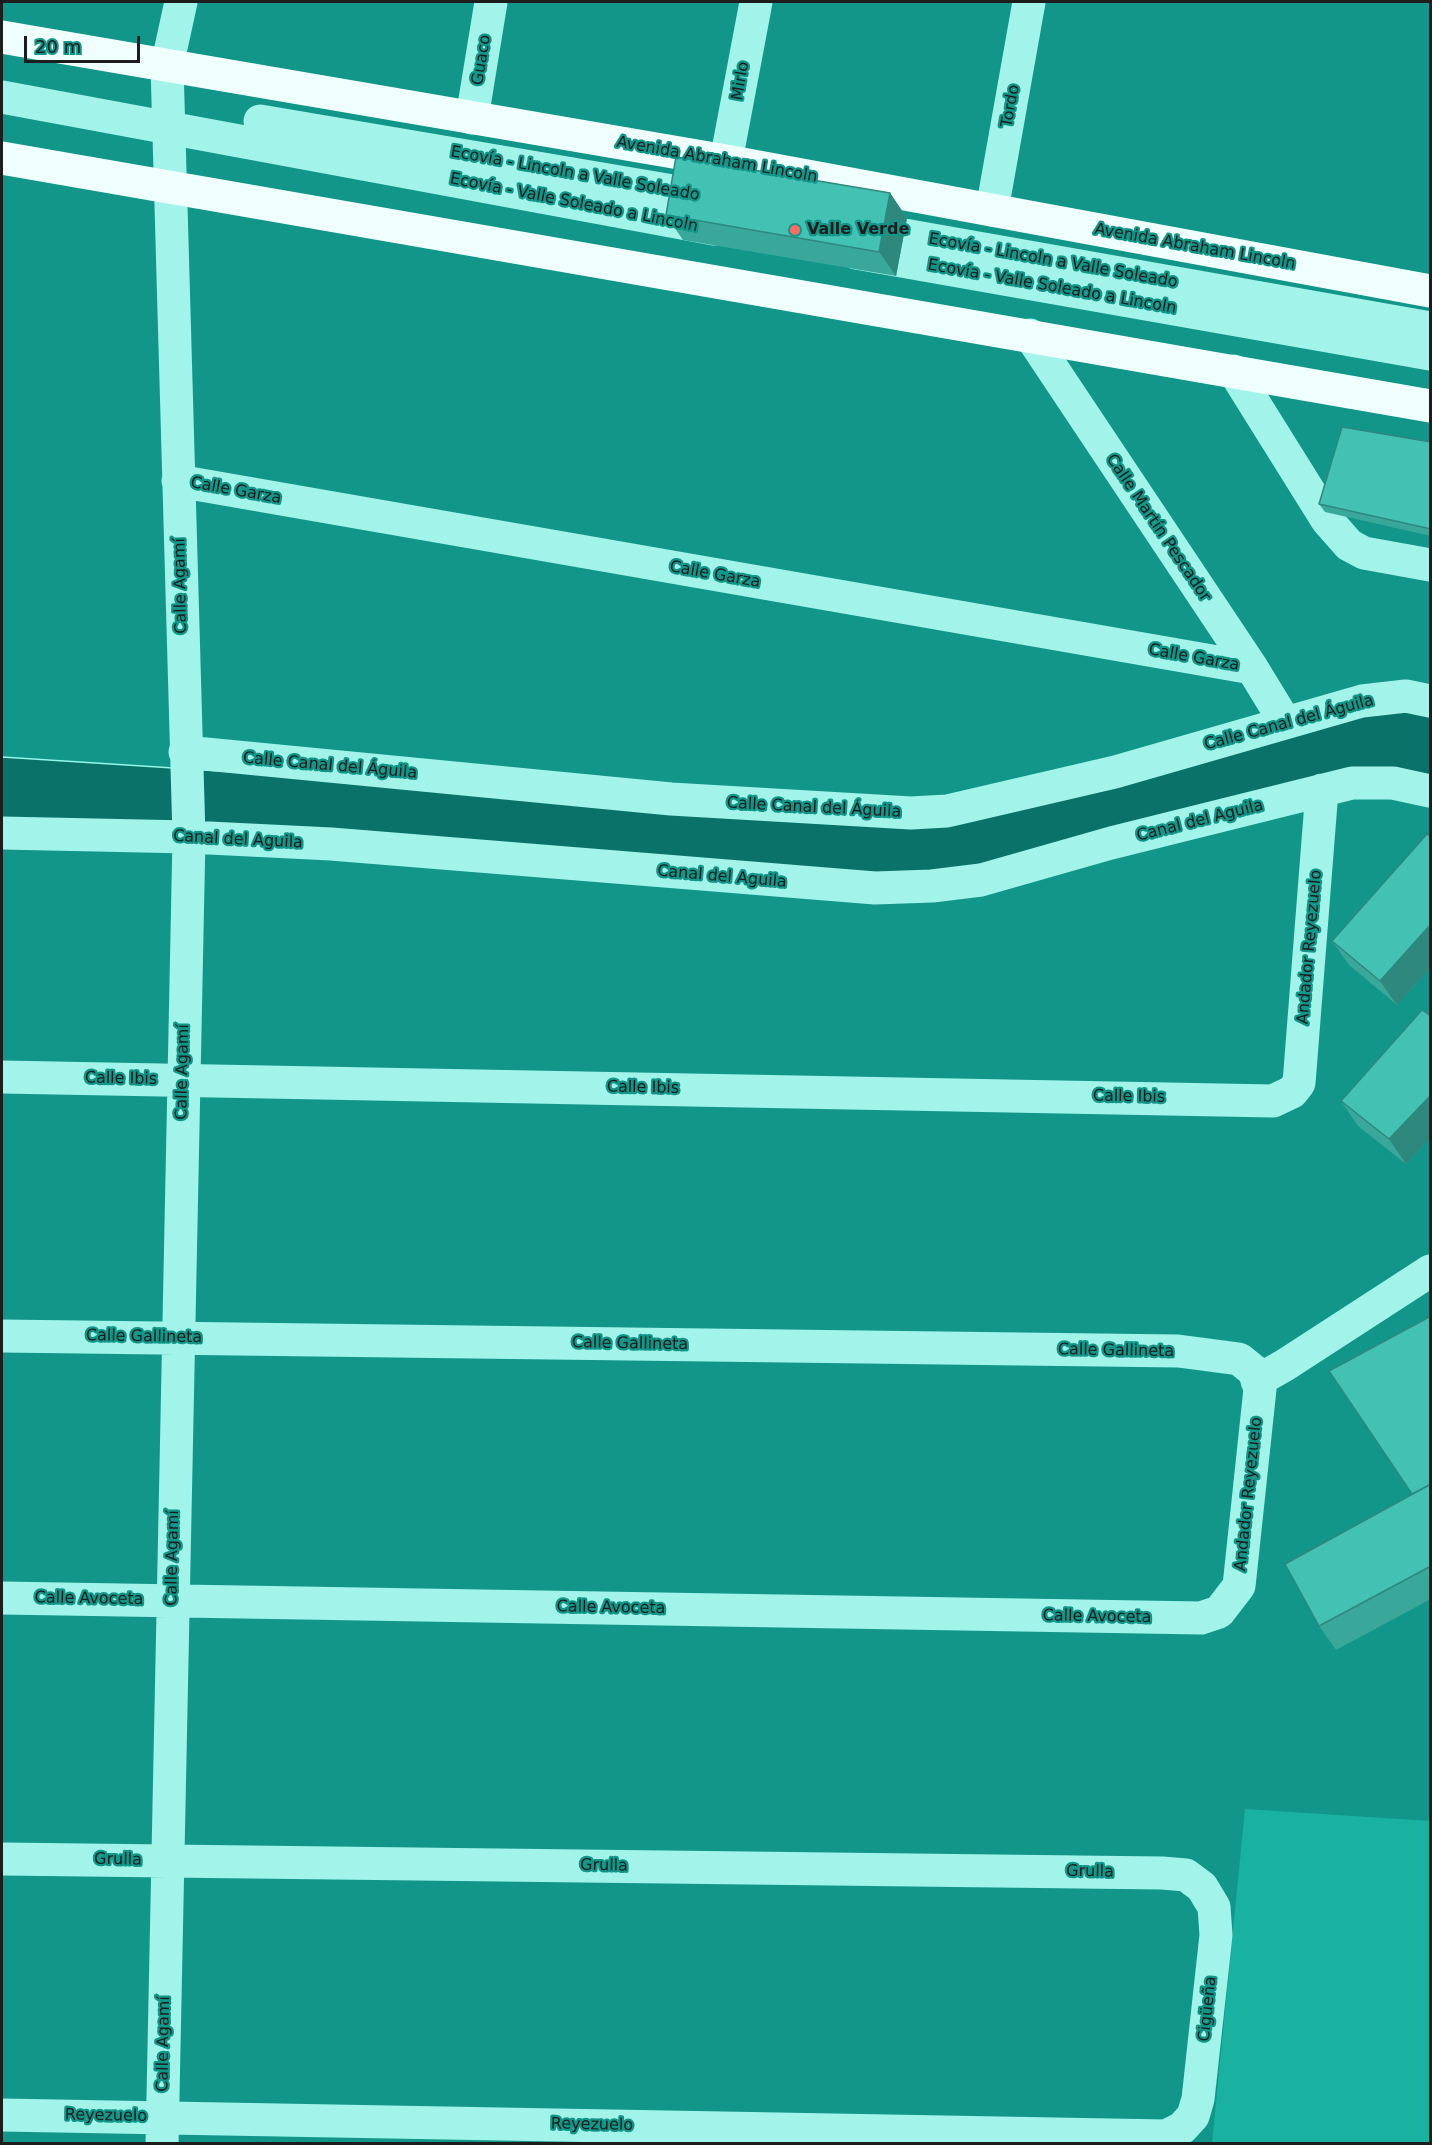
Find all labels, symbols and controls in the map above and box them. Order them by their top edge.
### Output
scale bar [27,24,142,62]
street label: Guaco [469,33,495,87]
text: 20 m [35,36,81,57]
street label: Mirlo [728,60,754,102]
street label: Tordo [998,83,1024,129]
street label: Avenida Abraham Lincoln [615,133,819,187]
street label: Ecovía - Lincoln a Valle Soleado [449,143,701,205]
street label: Ecovía - Valle Soleado a Lincoln [448,170,700,236]
place label: Valle Verde [807,220,909,240]
street label: Avenida Abraham Lincoln [1093,220,1297,274]
marker: Valle Verde [788,223,802,237]
street label: Ecovía - Lincoln a Valle Soleado [927,230,1179,292]
street label: Ecovía - Valle Soleado a Lincoln [926,256,1178,318]
street label: Calle Martín Pescador [1102,451,1214,605]
street label: Calle Garza [189,474,283,508]
street label: Calle Agamí [171,538,191,634]
street label: Calle Garza [668,558,762,592]
street label: Calle Garza [1147,641,1241,675]
street label: Calle Canal del Águila [1202,691,1376,755]
street label: Calle Canal del Águila [242,749,418,783]
street label: Calle Canal del Águila [726,794,902,822]
street label: Canal del Aguila [1135,796,1265,846]
street label: Canal del Aguila [173,827,303,853]
street label: Canal del Aguila [656,862,788,892]
street label: Andador Reyezuelo [1294,869,1326,1025]
street label: Calle Agamí [173,1024,193,1120]
street label: Calle Ibis [85,1069,157,1089]
street label: Calle Ibis [607,1078,679,1098]
street label: Calle Ibis [1093,1087,1165,1107]
street label: Calle Gallineta [86,1326,202,1348]
street label: Calle Gallineta [572,1333,688,1355]
street label: Calle Gallineta [1058,1340,1174,1362]
street label: Andador Reyezuelo [1231,1416,1267,1572]
street label: Calle Agamí [163,1510,183,1606]
street label: Calle Avoceta [34,1588,144,1610]
street label: Calle Avoceta [556,1597,666,1619]
street label: Calle Avoceta [1042,1606,1152,1628]
street label: Grulla [94,1850,142,1870]
street label: Grulla [580,1856,628,1876]
street label: Grulla [1066,1862,1114,1882]
street label: Cigüeña [1195,1975,1221,2043]
street label: Calle Agamí [154,1996,174,2092]
street label: Reyezuelo [65,2106,147,2126]
street label: Reyezuelo [551,2115,633,2135]

